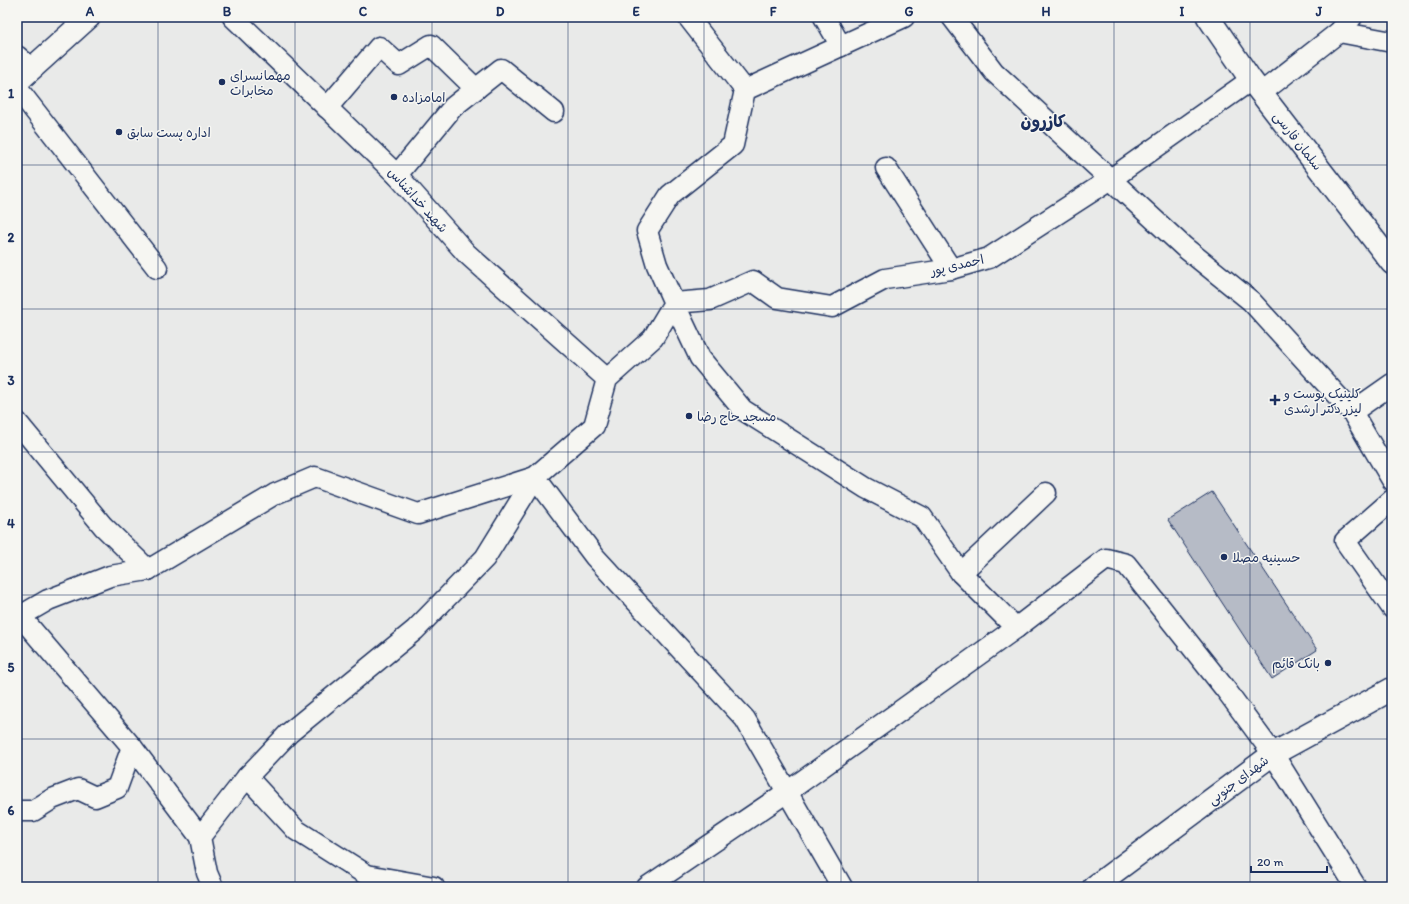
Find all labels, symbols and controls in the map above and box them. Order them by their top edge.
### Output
text: A [85,4,95,19]
text: B [223,4,232,19]
text: C [359,4,368,19]
text: D [496,4,505,19]
text: E [632,4,640,19]
text: F [770,4,777,19]
text: G [905,4,914,19]
text: H [1042,4,1051,19]
text: I [1180,4,1185,19]
text: J [1315,4,1323,19]
place label: مهمانسرای مخابرات [230,68,291,99]
marker: مهمانسرای مخابرات [217,77,227,87]
text: 1 [8,86,14,101]
place label: امامزاده [402,90,446,105]
marker: امامزاده [389,92,399,102]
street label: سلمان فارسی [1269,109,1326,175]
district label: کازرون [1020,111,1066,132]
place label: اداره پست سابق [127,125,211,141]
marker: اداره پست سابق [114,127,124,137]
street label: شهید خداشناس [384,165,451,236]
text: 2 [8,230,15,245]
street label: احمدی پور [928,252,986,280]
text: 3 [7,373,15,388]
place label: کلینیک پوست و لیزر دکتر ارشدی [1283,386,1362,417]
marker: کلینیک پوست و لیزر دکتر ارشدی [1269,394,1281,406]
place label: مسجد حاج رضا [697,409,776,426]
marker: مسجد حاج رضا [684,411,694,421]
text: 4 [7,516,15,531]
place label: حسینیه مصلا [1232,550,1300,566]
marker: حسینیه مصلا [1219,552,1229,562]
place label: بانک قائم [1272,656,1320,674]
marker: بانک قائم [1323,658,1333,668]
text: 5 [8,660,15,675]
street label: شهدای جنوبی [1205,752,1272,809]
text: 6 [8,803,15,818]
scale bar [1251,848,1327,874]
text: 20 m [1257,855,1284,869]

